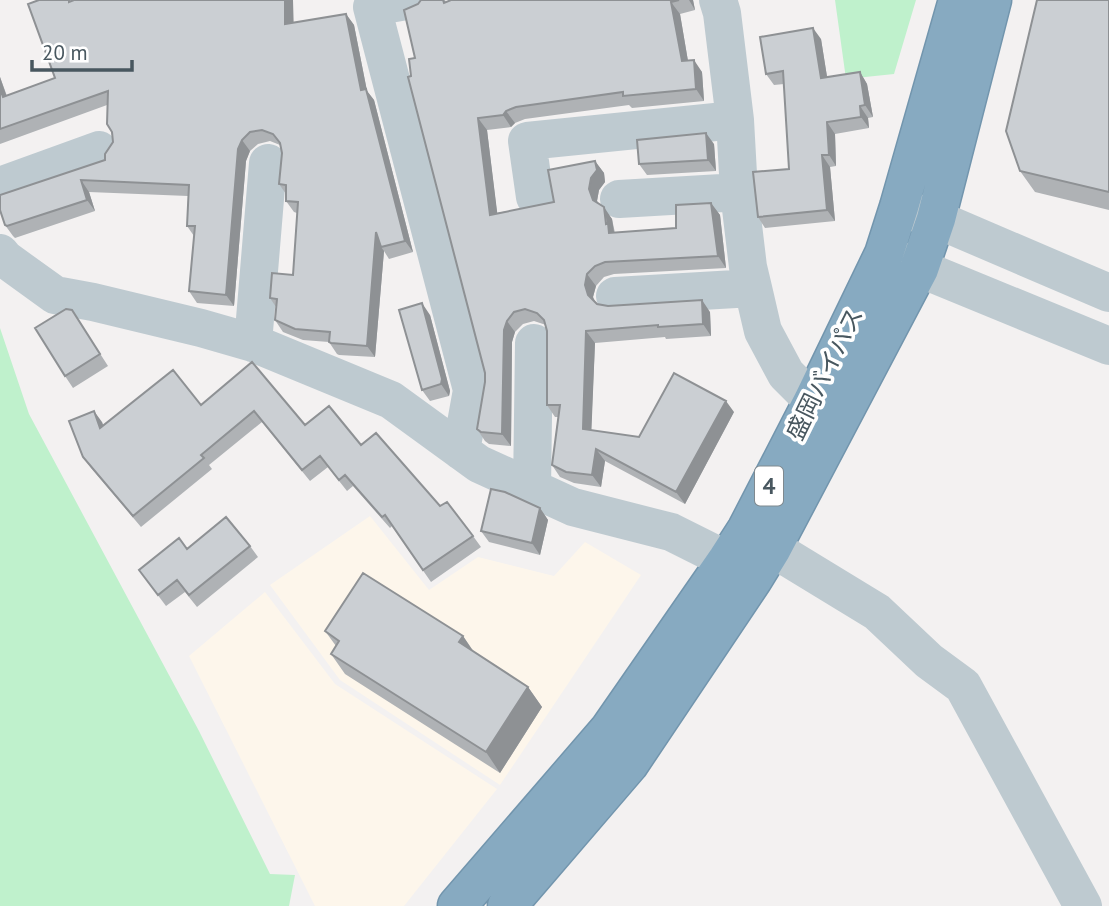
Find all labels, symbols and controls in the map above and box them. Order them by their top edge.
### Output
scale bar [32,28,131,72]
text: 20 m [42,39,88,66]
street label: 盛岡バイパス [779,302,870,445]
road number: 4 [755,466,783,506]

